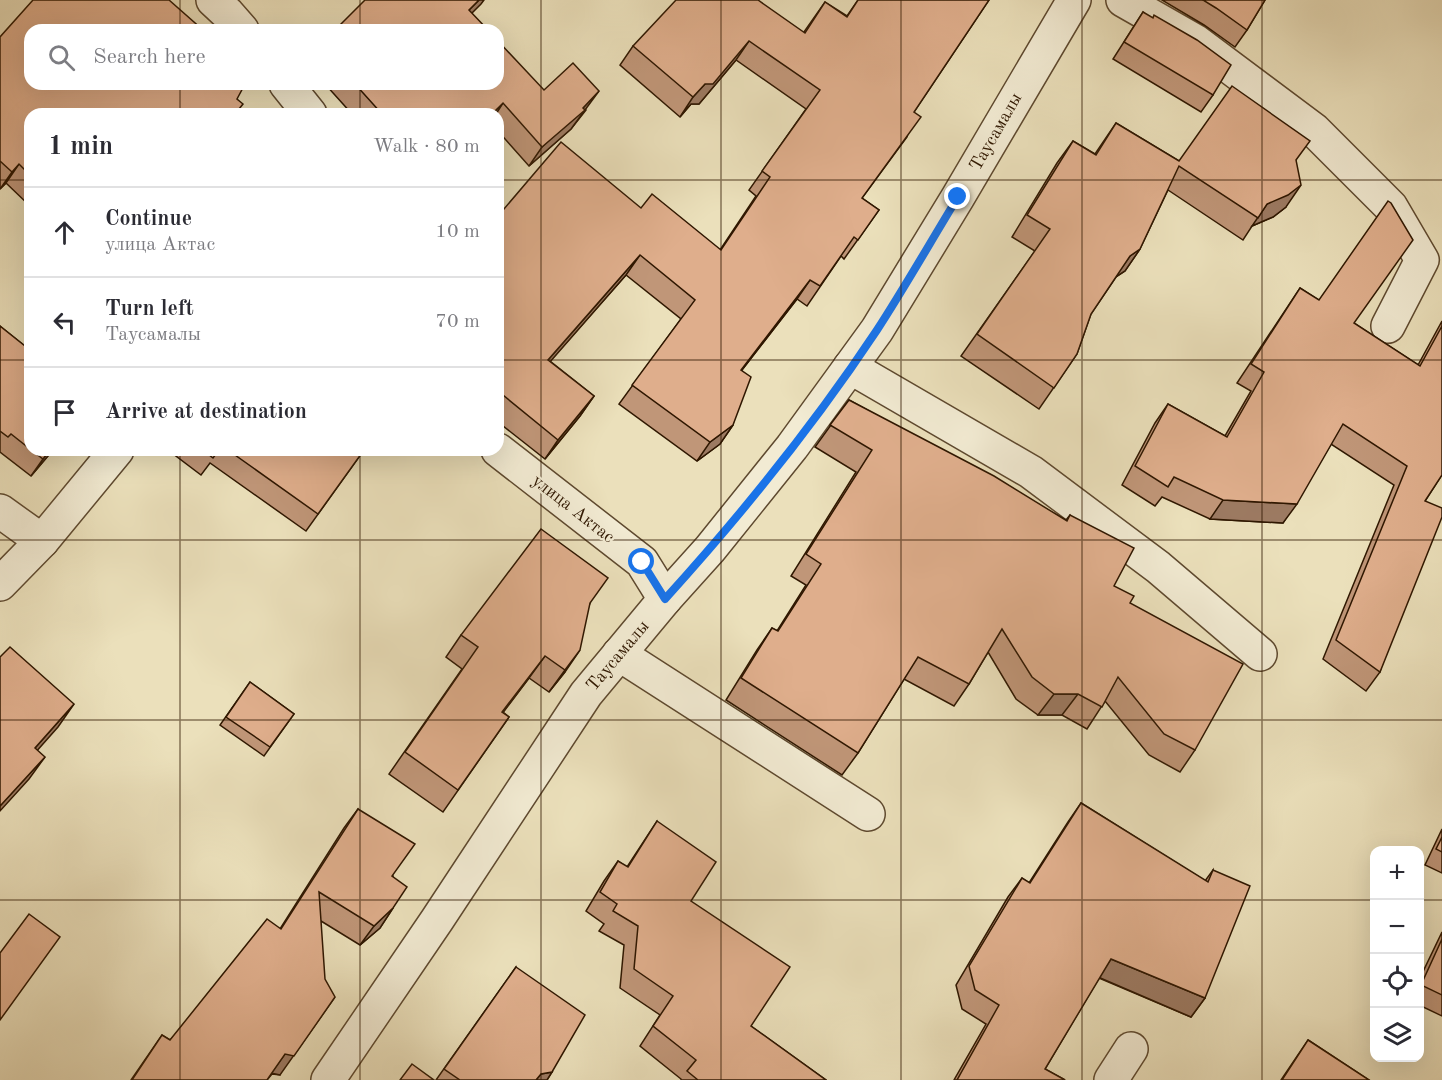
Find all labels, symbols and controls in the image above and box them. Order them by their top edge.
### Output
search box [24,24,504,90]
icon: search [45,41,78,74]
text: Search here [93,46,206,68]
street label: Таусамалы [967,90,1025,174]
text: 1 min [48,134,113,160]
text: Walk · 80 m [373,137,480,157]
route end [944,183,970,209]
text: Continue [105,208,192,230]
icon: ahead [48,216,81,249]
text: 10 m [435,222,480,242]
text: улица Актас [105,235,215,255]
text: Turn left [105,298,194,320]
icon: left [48,306,81,339]
text: 70 m [435,312,480,332]
text: Таусамалы [105,325,201,345]
icon: arrive [48,396,81,429]
text: Arrive at destination [105,401,307,423]
street label: улица Актас [528,471,618,547]
route start [628,548,654,574]
street label: Таусамалы [583,617,653,695]
map controls [1370,846,1424,1062]
button: + [1370,846,1424,900]
button: − [1370,900,1424,954]
button: locate [1370,954,1424,1008]
button: layers [1370,1008,1424,1062]

